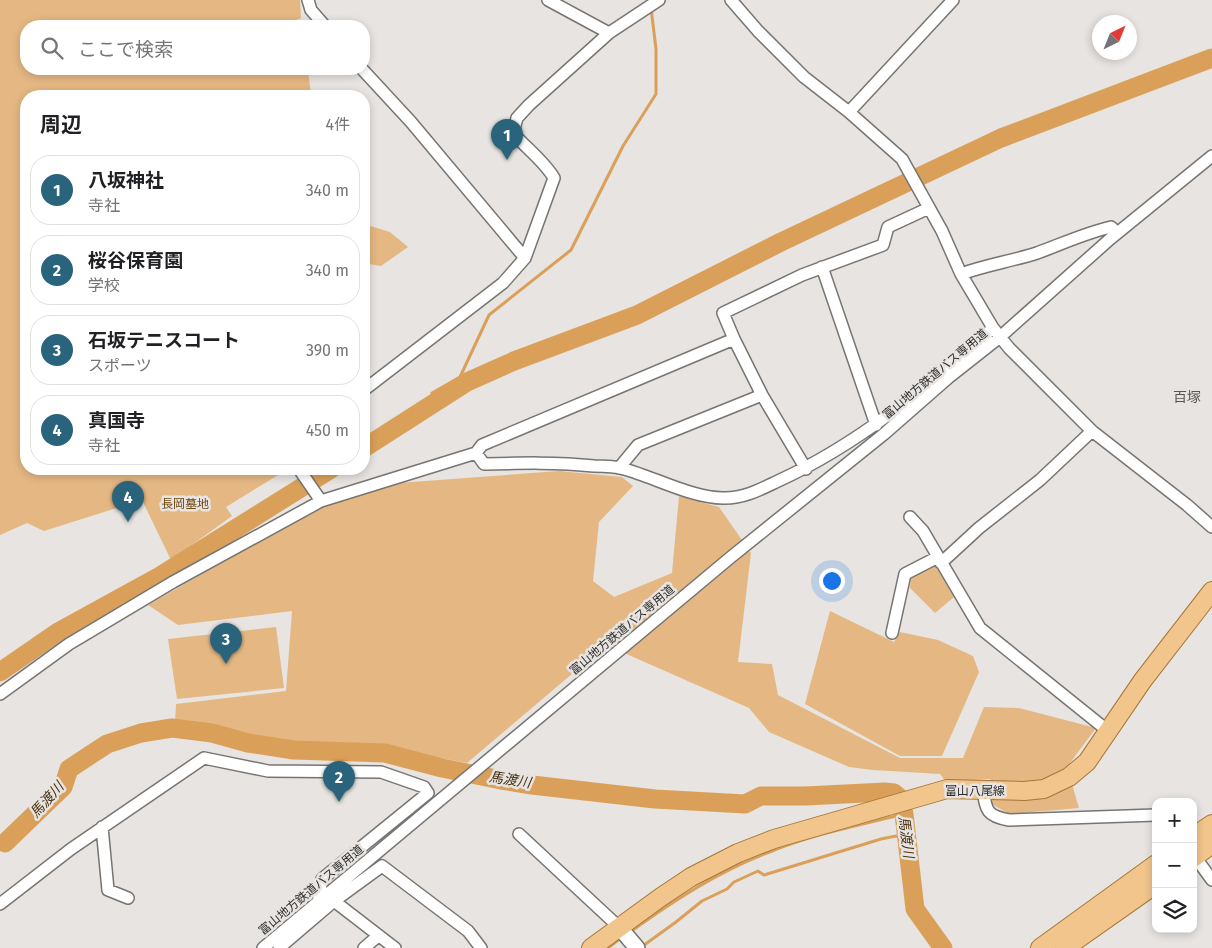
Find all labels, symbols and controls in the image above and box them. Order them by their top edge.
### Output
north arrow [1092,15,1137,60]
search box [20,20,370,75]
icon: search [38,34,66,62]
text: ここで検索 [78,38,173,61]
text: 周辺 [40,112,82,138]
text: 4件 [325,115,350,134]
pin: 1 [491,119,523,160]
text: 八坂神社 [88,169,164,192]
text: 1 [53,181,61,200]
text: 340 m [306,181,349,200]
text: 寺社 [88,196,120,215]
text: 桜谷保育園 [88,249,183,272]
text: 2 [53,261,61,280]
text: 340 m [306,261,349,280]
text: 学校 [88,276,120,295]
street label: 富山地方鉄道バス専用道 [880,326,990,422]
text: 石坂テニスコート [88,329,240,352]
text: 3 [53,341,61,360]
text: 390 m [306,341,349,360]
text: スポーツ [88,356,152,375]
district label: 百塚 [1173,389,1201,406]
text: 真国寺 [88,409,145,432]
text: 4 [52,421,62,440]
text: 450 m [306,421,349,440]
text: 寺社 [88,436,120,455]
pin: 4 [112,481,144,522]
park label: 長岡墓地 [161,497,209,511]
your location [819,568,845,594]
street label: 富山地方鉄道バス専用道 [567,582,677,678]
pin: 3 [210,623,242,664]
pin: 2 [323,761,355,802]
water label: 馬渡川 [488,768,534,792]
water label: 馬渡川 [27,777,69,821]
street label: 富山八尾線 [945,784,1005,798]
map controls [1152,798,1197,933]
button: + [1152,798,1197,843]
water label: 馬渡川 [895,815,917,861]
street label: 富山地方鉄道バス専用道 [256,842,366,938]
button: − [1152,843,1197,888]
button: layers [1152,888,1197,933]

